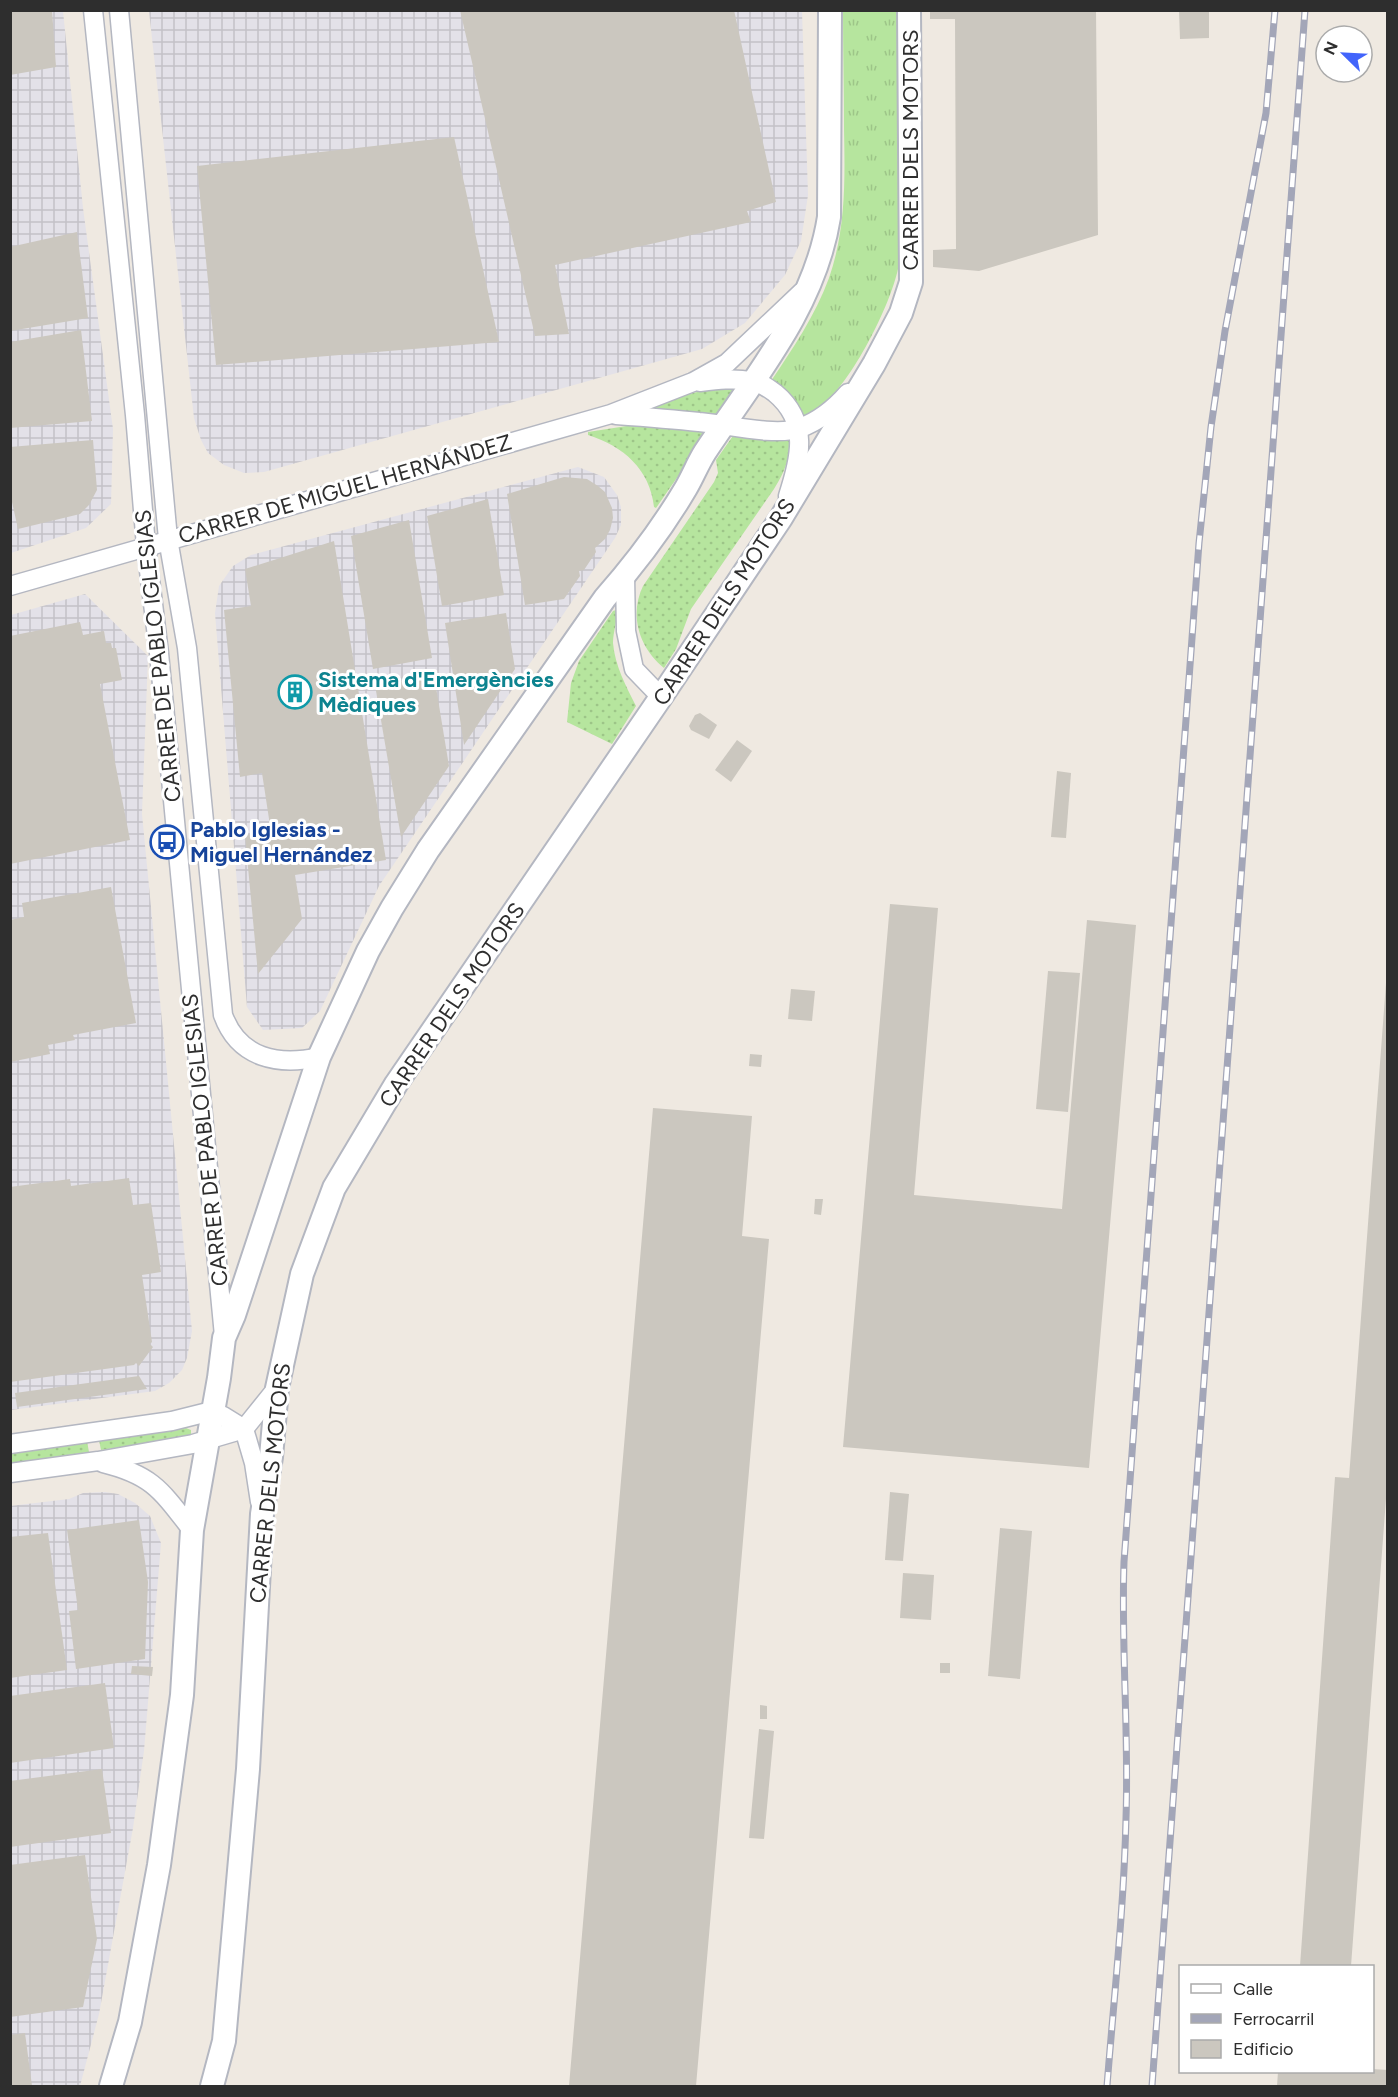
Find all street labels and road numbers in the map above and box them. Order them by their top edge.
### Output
street label: CARRER DELS MOTORS [897,29,924,271]
street label: CARRER DE MIGUEL HERNÁNDEZ [175,428,515,550]
street label: CARRER DELS MOTORS [647,494,801,710]
street label: CARRER DE PABLO IGLESIAS [129,509,187,803]
street label: CARRER DELS MOTORS [373,898,531,1112]
street label: CARRER DE PABLO IGLESIAS [176,993,234,1287]
street label: CARRER DELS MOTORS [244,1362,296,1604]

